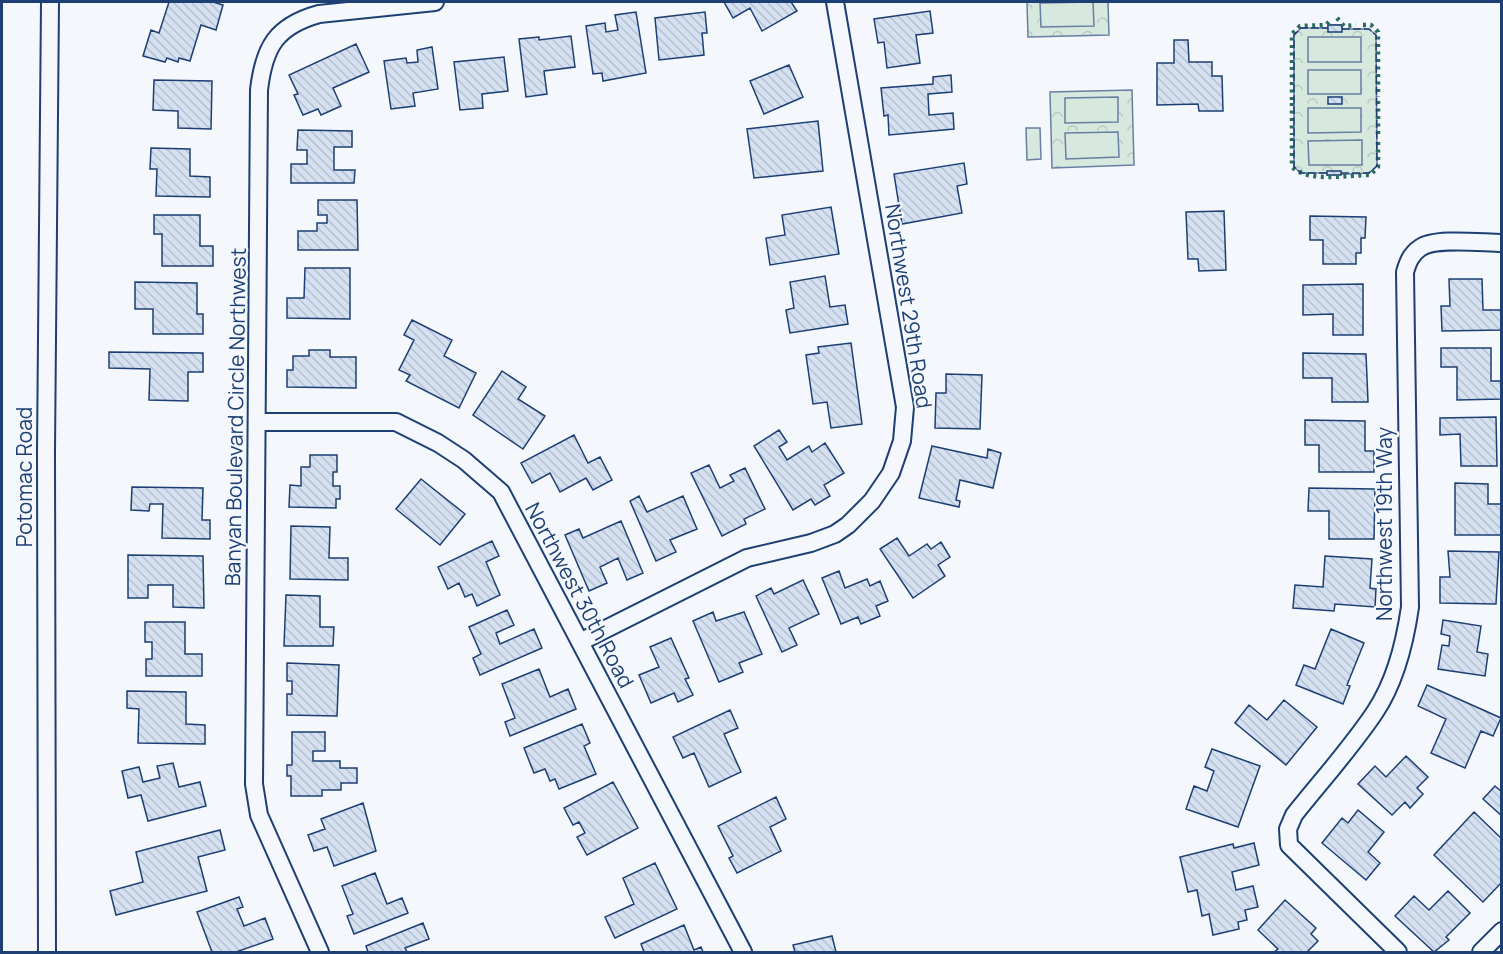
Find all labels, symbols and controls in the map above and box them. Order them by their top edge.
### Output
street label: Northwest 29th Road [879,202,939,410]
street label: Banyan Boulevard Circle Northwest [218,248,252,586]
street label: Potomac Road [10,407,38,547]
street label: Northwest 19th Way [1370,427,1398,621]
street label: Northwest 30th Road [519,497,641,693]

